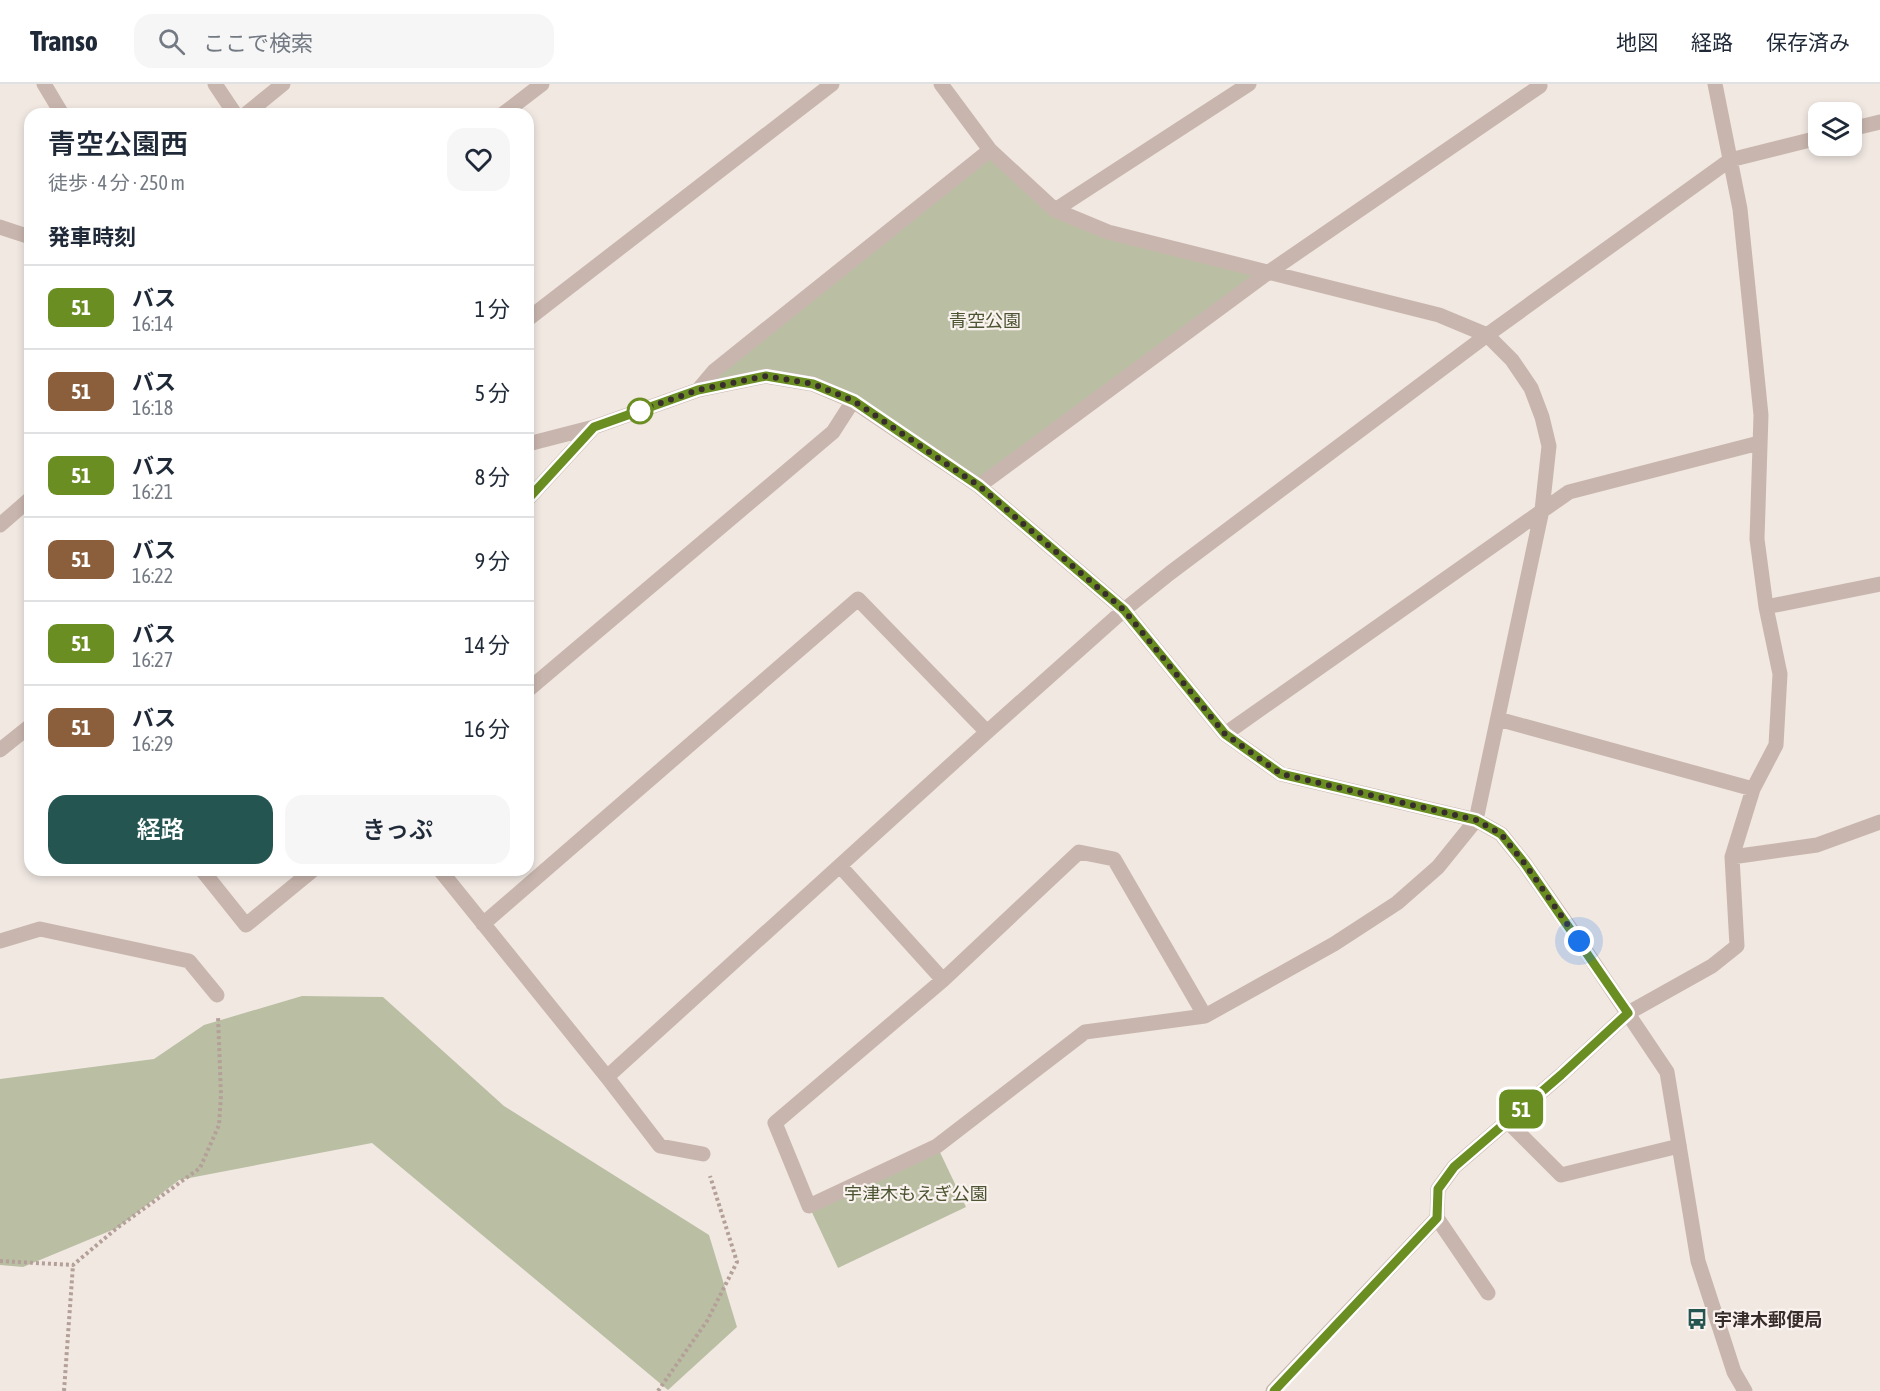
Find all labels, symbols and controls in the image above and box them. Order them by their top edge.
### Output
search box [134,14,554,68]
text: Transo [30,25,98,57]
icon: search [155,25,188,58]
text: ここで検索 [203,30,313,56]
text: 地図 [1616,30,1658,54]
text: 経路 [1691,30,1733,54]
text: 保存済み [1766,30,1850,54]
map controls [1808,102,1862,156]
button: layers [1808,102,1862,156]
text: 青空公園西 [48,128,188,160]
button: heart [447,128,510,191]
text: 徒歩 · 4 分 · 250 m [48,171,185,194]
text: 発車時刻 [48,224,136,250]
text: バス [132,285,176,311]
text: 51 [71,295,91,319]
text: 1 分 [475,296,510,322]
park label: 青空公園 [949,310,1021,331]
text: 16:14 [132,312,173,335]
text: バス [132,369,176,395]
text: 51 [71,379,91,403]
text: 5 分 [475,380,510,406]
text: 16:18 [132,396,173,419]
unlabelled marker [627,398,653,424]
text: バス [132,453,176,479]
text: 51 [71,463,91,487]
text: 8 分 [475,464,510,490]
text: 16:21 [132,480,173,503]
text: バス [132,537,176,563]
text: 51 [71,547,91,571]
text: 9 分 [475,548,510,574]
text: 16:22 [132,564,173,587]
text: バス [132,621,176,647]
text: 51 [71,631,91,655]
text: 14 分 [464,632,510,658]
text: 16:27 [132,648,173,671]
text: バス [132,705,176,731]
text: 51 [71,715,91,739]
text: 16 分 [464,716,510,742]
text: 16:29 [132,732,173,755]
button: 経路 [48,795,273,864]
button: きっぷ [285,795,510,864]
your location [1564,926,1594,956]
line badge: 51 [1494,1090,1548,1128]
text: 51 [1511,1097,1531,1121]
park label: 宇津木もえぎ公園 [844,1183,988,1204]
bus stop icon: 宇津木郵便局 [1685,1307,1709,1331]
place label: 宇津木郵便局 [1714,1309,1822,1330]

